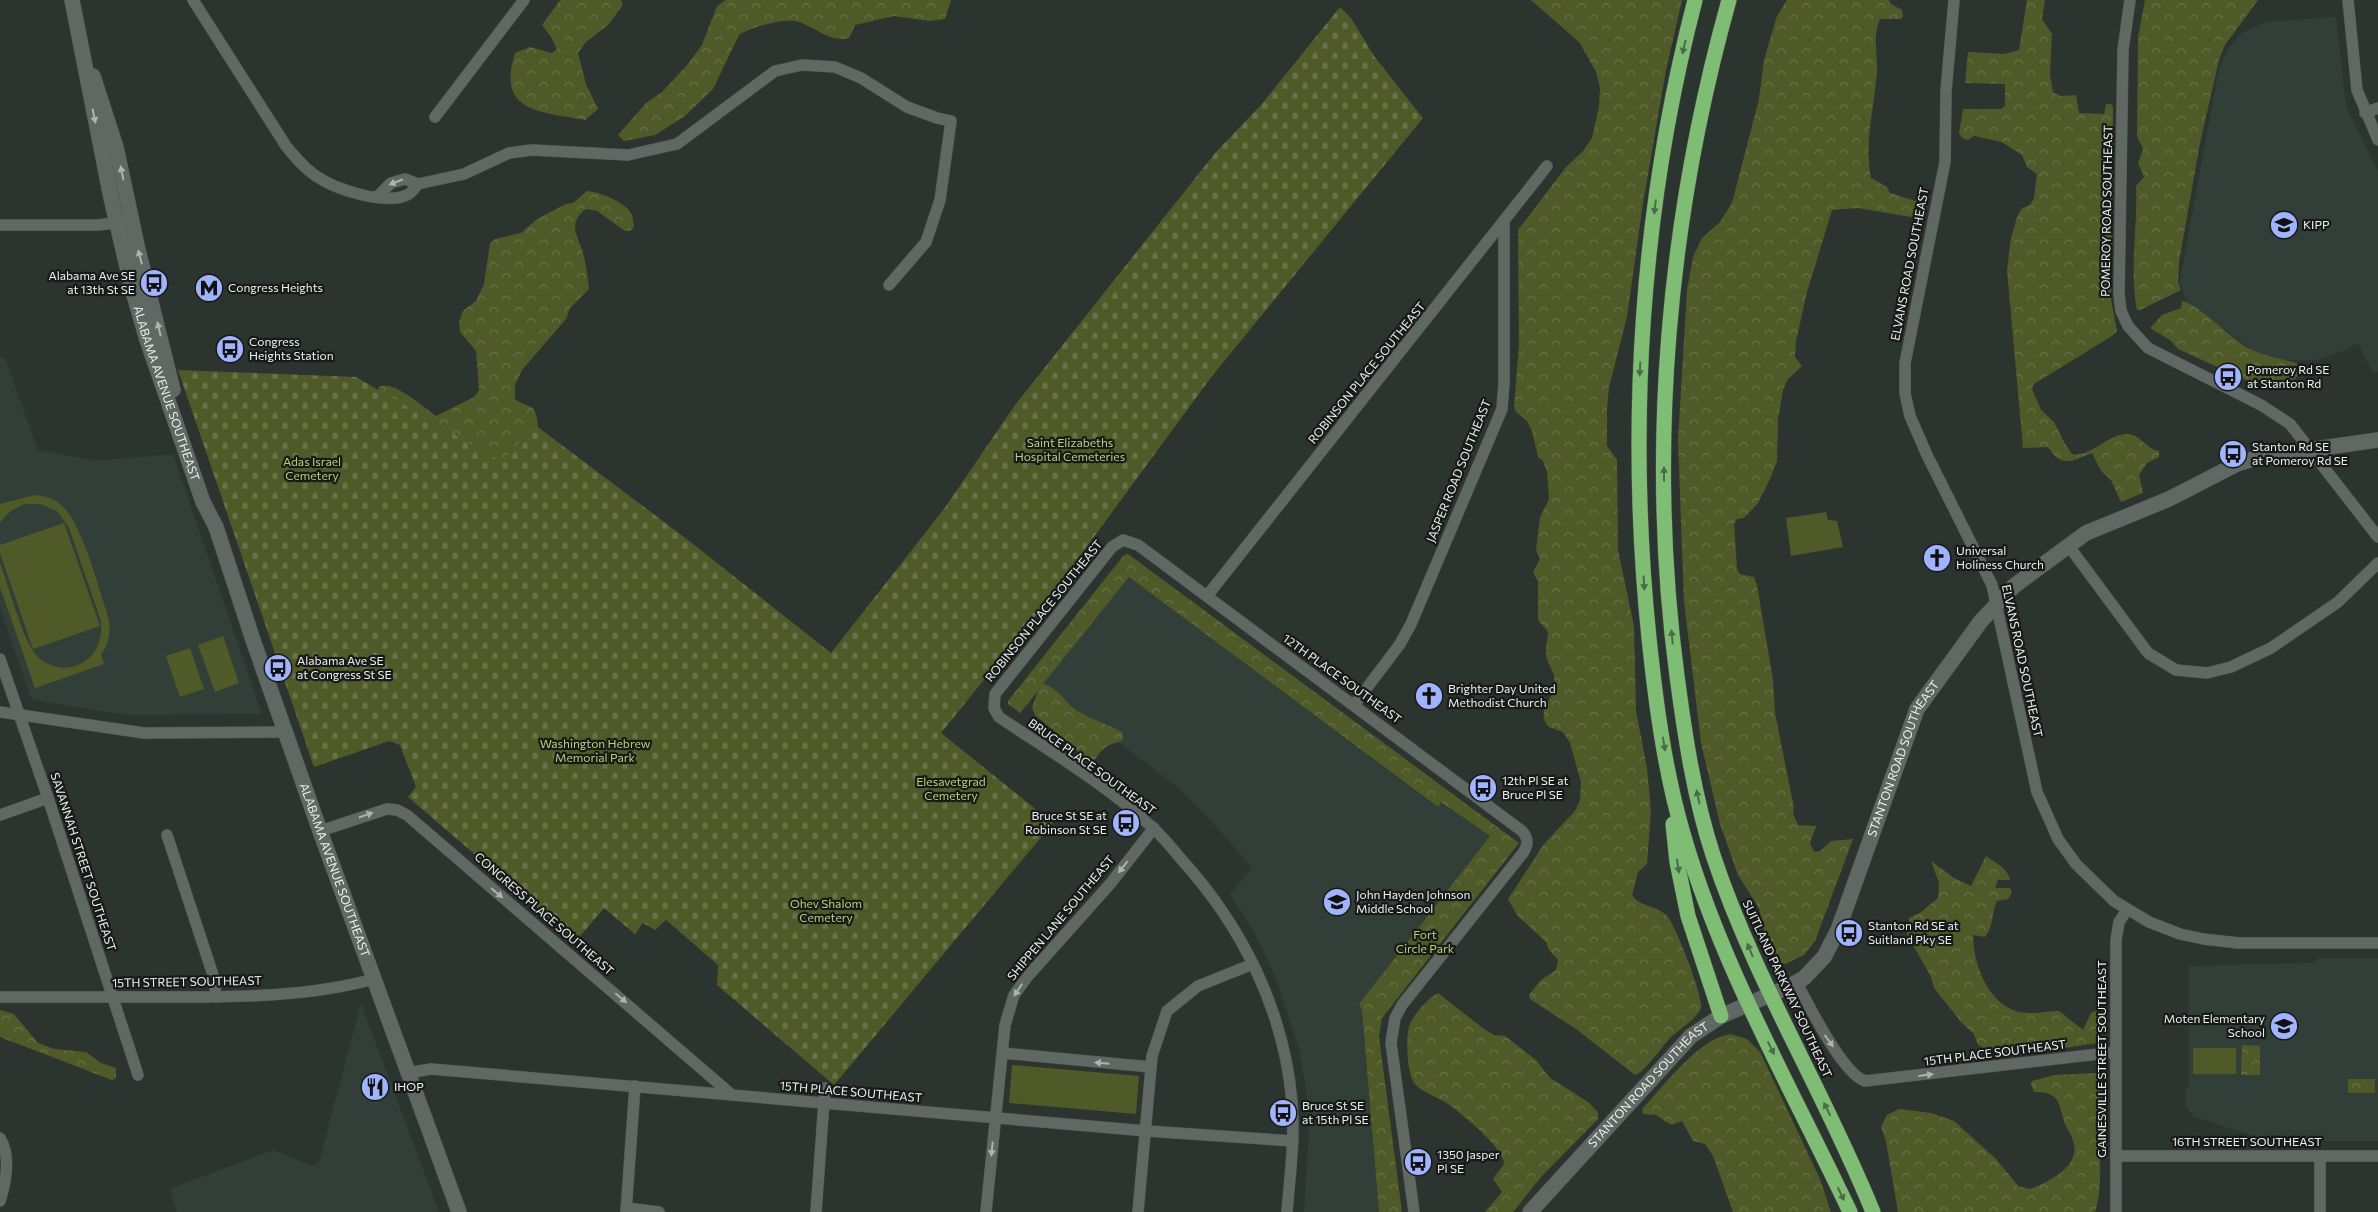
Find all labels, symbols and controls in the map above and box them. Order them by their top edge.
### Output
one-way arrow [1680,40,1688,55]
one-way arrow [90,109,98,124]
street label: POMEROY ROAD SOUTHEAST [2097,125,2115,297]
one-way arrow [118,166,126,181]
one-way arrow [389,179,403,187]
street label: ELVANS ROAD SOUTHEAST [1887,186,1931,342]
one-way arrow [1650,199,1658,215]
school or university icon: KIPP [2269,210,2299,240]
place label: KIPP [2303,217,2330,231]
one-way arrow [136,249,144,265]
place label: Alabama Ave SE at 13th St SE [48,268,135,296]
bus stop icon: Alabama Ave SE at 13th St SE [139,268,169,298]
metro station icon: Congress Heights [194,273,224,303]
place label: Congress Heights [228,280,323,294]
street label: ROBINSON PLACE SOUTHEAST [1305,298,1428,446]
street label: ALABAMA AVENUE SOUTHEAST [131,304,203,483]
one-way arrow [155,322,163,337]
bus stop icon: Congress Heights Station [215,334,245,364]
place label: Congress Heights Station [249,334,334,362]
one-way arrow [1635,361,1643,377]
bus stop icon: Pomeroy Rd SE at Stanton Rd [2213,362,2243,392]
place label: Pomeroy Rd SE at Stanton Rd [2247,362,2329,390]
street label: JASPER ROAD SOUTHEAST [1423,397,1494,544]
park label: Saint Elizabeths Hospital Cemeteries [1015,435,1125,463]
bus stop icon: Stanton Rd SE at Pomeroy Rd SE [2218,439,2248,469]
place label: Stanton Rd SE at Pomeroy Rd SE [2252,439,2348,467]
park label: Adas Israel Cemetery [283,454,341,482]
one-way arrow [1660,466,1668,482]
street label: ROBINSON PLACE SOUTHEAST [982,536,1105,684]
church icon: Universal Holiness Church [1922,543,1952,573]
place label: Universal Holiness Church [1956,543,2044,571]
one-way arrow [1640,576,1648,592]
street label: ELVANS ROAD SOUTHEAST [2000,583,2046,739]
one-way arrow [1668,628,1676,644]
street label: 12TH PLACE SOUTHEAST [1281,630,1405,726]
bus stop icon: Alabama Ave SE at Congress St SE [263,653,293,683]
place label: Alabama Ave SE at Congress St SE [297,653,392,681]
street label: STANTON ROAD SOUTHEAST [1864,677,1942,838]
church icon: Brighter Day United Methodist Church [1414,681,1444,711]
place label: Brighter Day United Methodist Church [1448,681,1556,709]
street label: BRUCE PLACE SOUTHEAST [1026,715,1159,817]
park label: Washington Hebrew Memorial Park [540,736,651,764]
one-way arrow [1660,737,1668,753]
street label: SAVANNAH STREET SOUTHEAST [48,771,120,953]
bus stop icon: 12th Pl SE at Bruce Pl SE [1468,773,1498,803]
place label: 12th Pl SE at Bruce Pl SE [1502,773,1568,801]
park label: Elesavetgrad Cemetery [916,774,986,802]
street label: ALABAMA AVENUE SOUTHEAST [298,781,373,959]
one-way arrow [1693,789,1701,805]
place label: Bruce St SE at Robinson St SE [1025,808,1107,836]
bus stop icon: Bruce St SE at Robinson St SE [1111,808,1141,838]
one-way arrow [359,811,374,819]
street label: CONGRESS PLACE SOUTHEAST [472,849,617,978]
street label: SHIPPEN LANE SOUTHEAST [1004,852,1117,983]
one-way arrow [1674,858,1682,874]
one-way arrow [1118,860,1129,873]
one-way arrow [491,887,503,898]
school or university icon: John Hayden Johnson Middle School [1322,887,1352,917]
place label: John Hayden Johnson Middle School [1356,887,1470,915]
park label: Ohev Shalom Cemetery [790,896,862,924]
street label: SUITLAND PARKWAY SOUTHEAST [1740,898,1835,1080]
bus stop icon: Stanton Rd SE at Suitland Pky SE [1834,918,1864,948]
place label: Stanton Rd SE at Suitland Pky SE [1868,918,1959,946]
park label: Fort Circle Park [1396,927,1455,955]
one-way arrow [1746,943,1754,957]
street label: GAINESVILLE STREET SOUTHEAST [2094,960,2108,1158]
street label: 15TH STREET SOUTHEAST [112,973,262,989]
one-way arrow [1013,983,1023,997]
one-way arrow [614,993,627,1004]
place label: Moten Elementary School [2164,1011,2265,1039]
school or university icon: Moten Elementary School [2269,1011,2299,1041]
street label: STANTON ROAD SOUTHEAST [1585,1018,1711,1150]
one-way arrow [1824,1034,1834,1048]
street label: 15TH PLACE SOUTHEAST [1923,1036,2067,1068]
one-way arrow [1766,1040,1775,1055]
one-way arrow [1094,1058,1110,1066]
one-way arrow [1919,1071,1935,1079]
restaurant icon: IHOP [360,1072,390,1102]
street label: 15TH PLACE SOUTHEAST [779,1078,923,1104]
place label: IHOP [394,1079,424,1093]
bus stop icon: Bruce St SE at 15th Pl SE [1268,1098,1298,1128]
place label: Bruce St SE at 15th Pl SE [1302,1098,1369,1126]
one-way arrow [1822,1102,1830,1116]
street label: 16TH STREET SOUTHEAST [2172,1134,2322,1148]
one-way arrow [988,1141,996,1157]
bus stop icon: 1350 Jasper Pl SE [1403,1147,1433,1177]
place label: 1350 Jasper Pl SE [1437,1147,1500,1175]
one-way arrow [1837,1187,1845,1201]

